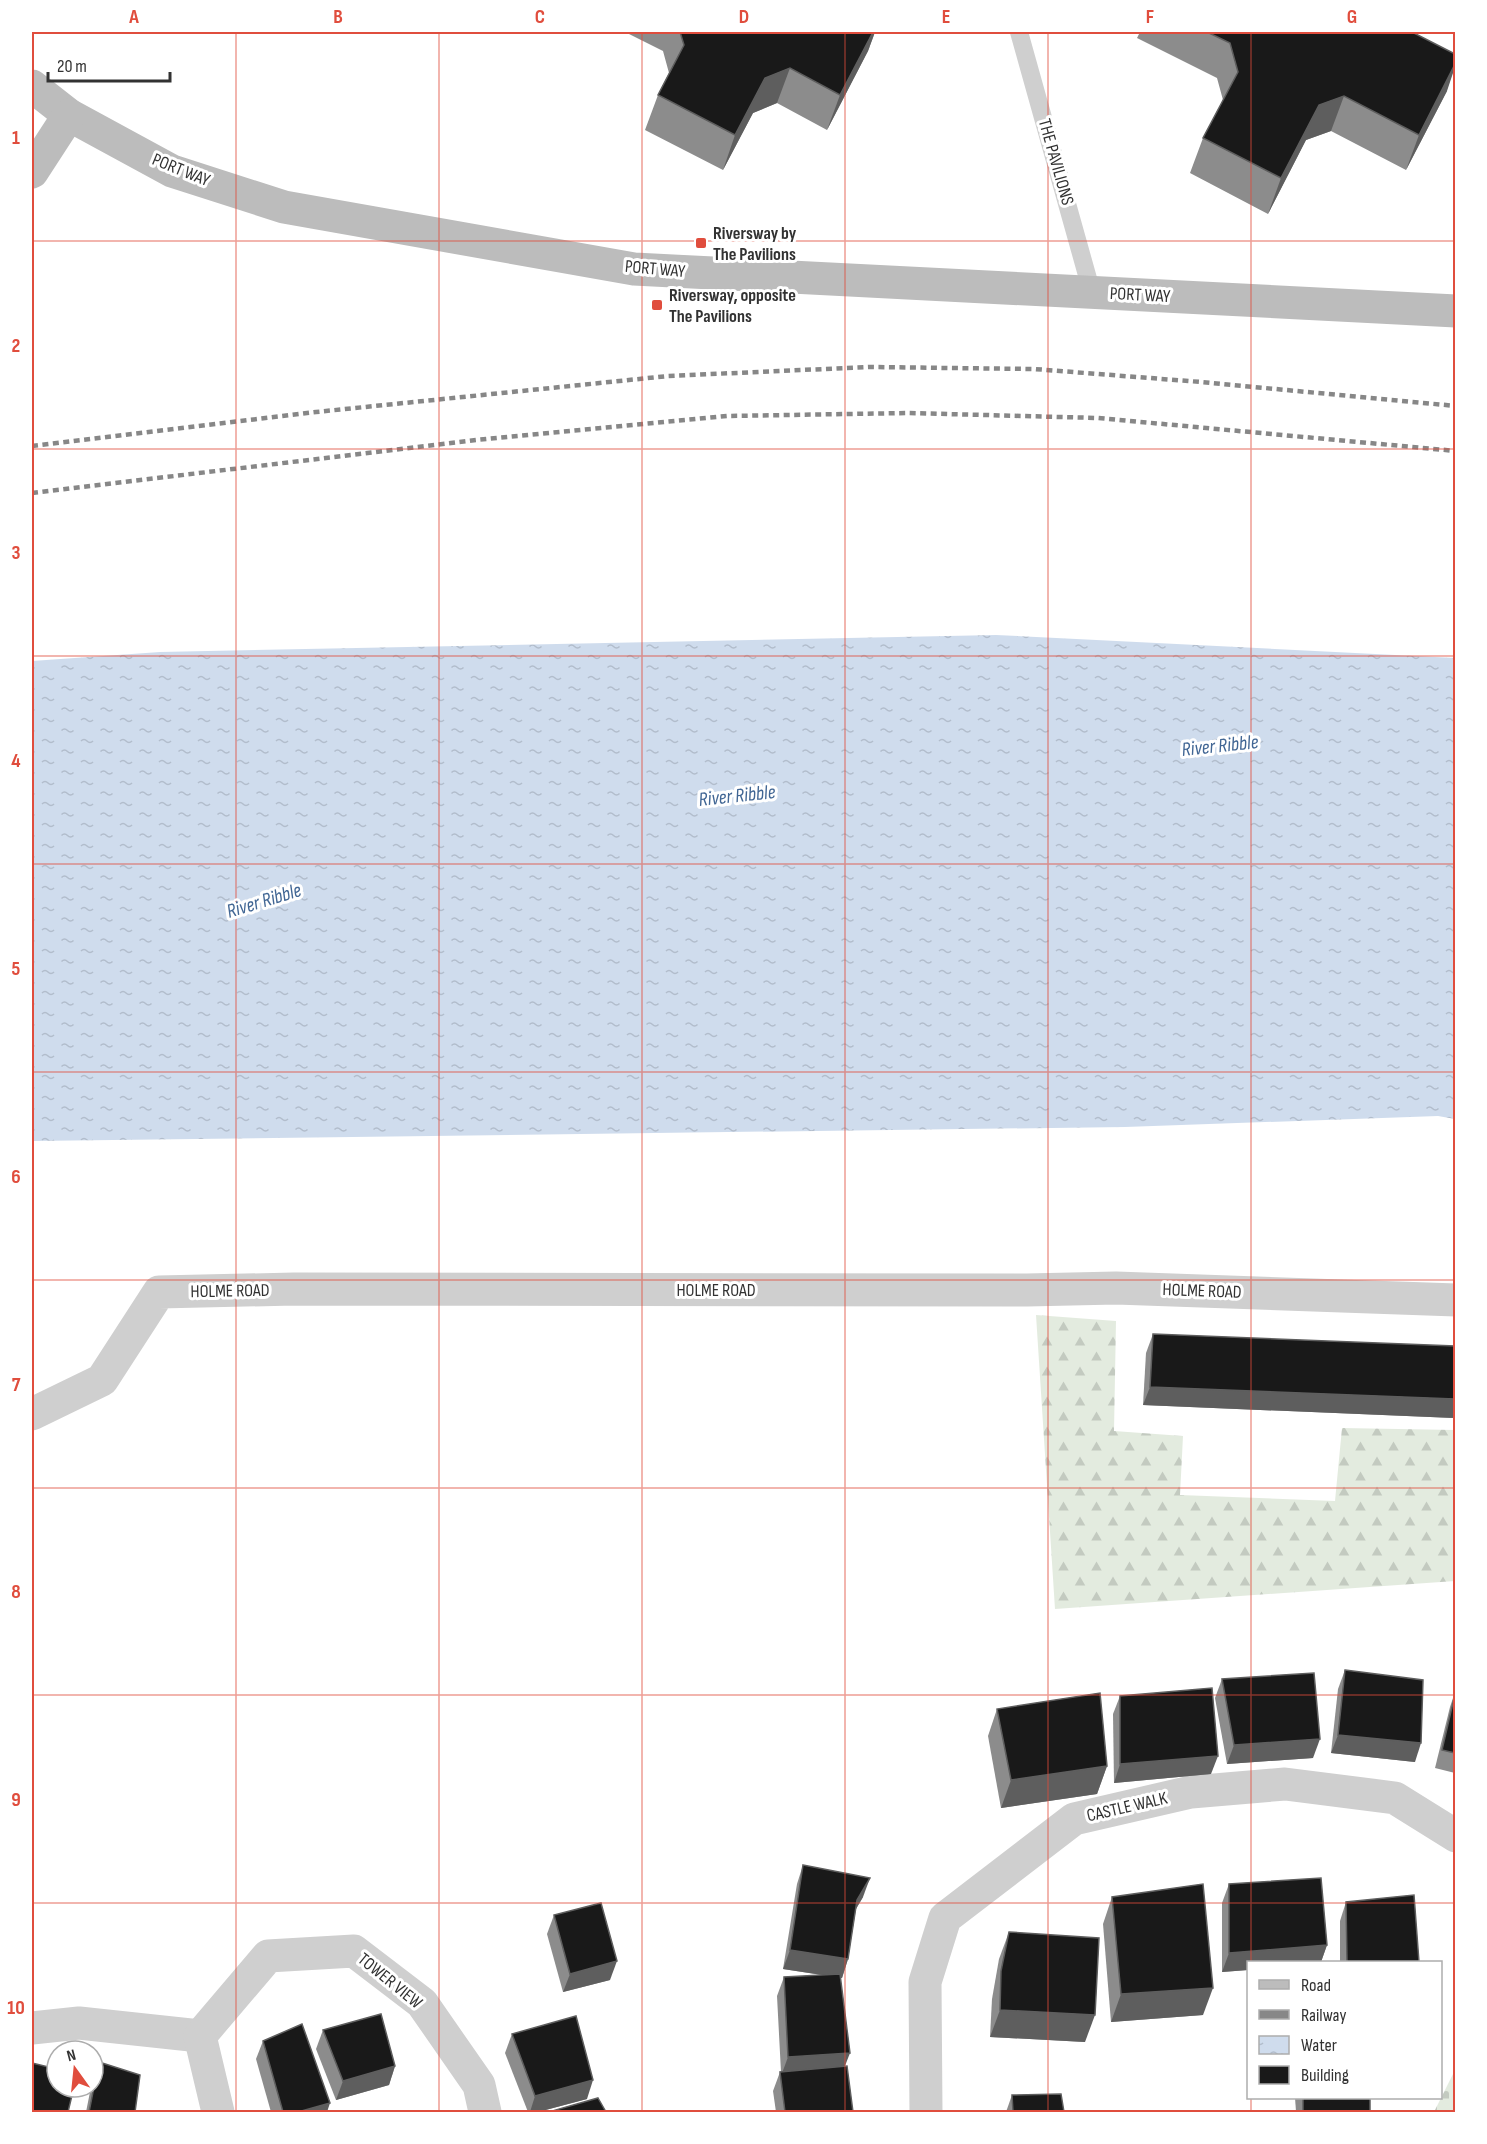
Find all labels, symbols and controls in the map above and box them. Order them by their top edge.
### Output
text: A [128,5,139,29]
text: B [333,5,343,29]
text: C [535,5,545,29]
text: D [739,5,749,29]
text: E [942,5,950,29]
text: F [1146,5,1154,29]
text: G [1347,5,1357,29]
scale bar [48,45,170,83]
text: 20 m [57,56,87,77]
street label: THE PAVILIONS [1034,116,1078,208]
text: 1 [12,126,20,150]
street label: PORT WAY [149,149,213,191]
place label: Riversway by The Pavilions [713,223,797,265]
marker: Riversway by The Pavilions [694,236,708,250]
street label: PORT WAY [624,256,687,282]
street label: PORT WAY [1109,283,1171,307]
place label: Riversway, opposite The Pavilions [669,285,796,327]
marker: Riversway, opposite The Pavilions [650,298,664,312]
text: 2 [12,334,20,358]
text: 3 [12,541,21,565]
water label: River Ribble [1180,730,1260,762]
text: 4 [11,749,21,773]
water label: River Ribble [697,780,777,812]
water label: River Ribble [224,878,304,924]
text: 5 [12,957,21,981]
text: 6 [11,1165,21,1189]
street label: HOLME ROAD [1162,1279,1242,1303]
street label: HOLME ROAD [190,1280,270,1302]
street label: HOLME ROAD [676,1280,756,1301]
text: 7 [12,1373,21,1397]
text: 8 [11,1580,21,1604]
street label: CASTLE WALK [1085,1787,1170,1826]
text: 9 [11,1788,21,1812]
street label: TOWER VIEW [353,1949,427,2014]
legend [1247,1961,1442,2099]
text: Road [1301,1975,1331,1996]
text: 10 [7,1996,25,2020]
text: Railway [1301,2005,1346,2026]
text: Water [1301,2035,1337,2056]
north arrow [45,2039,105,2099]
text: N [65,2046,78,2066]
text: Building [1301,2065,1349,2086]

